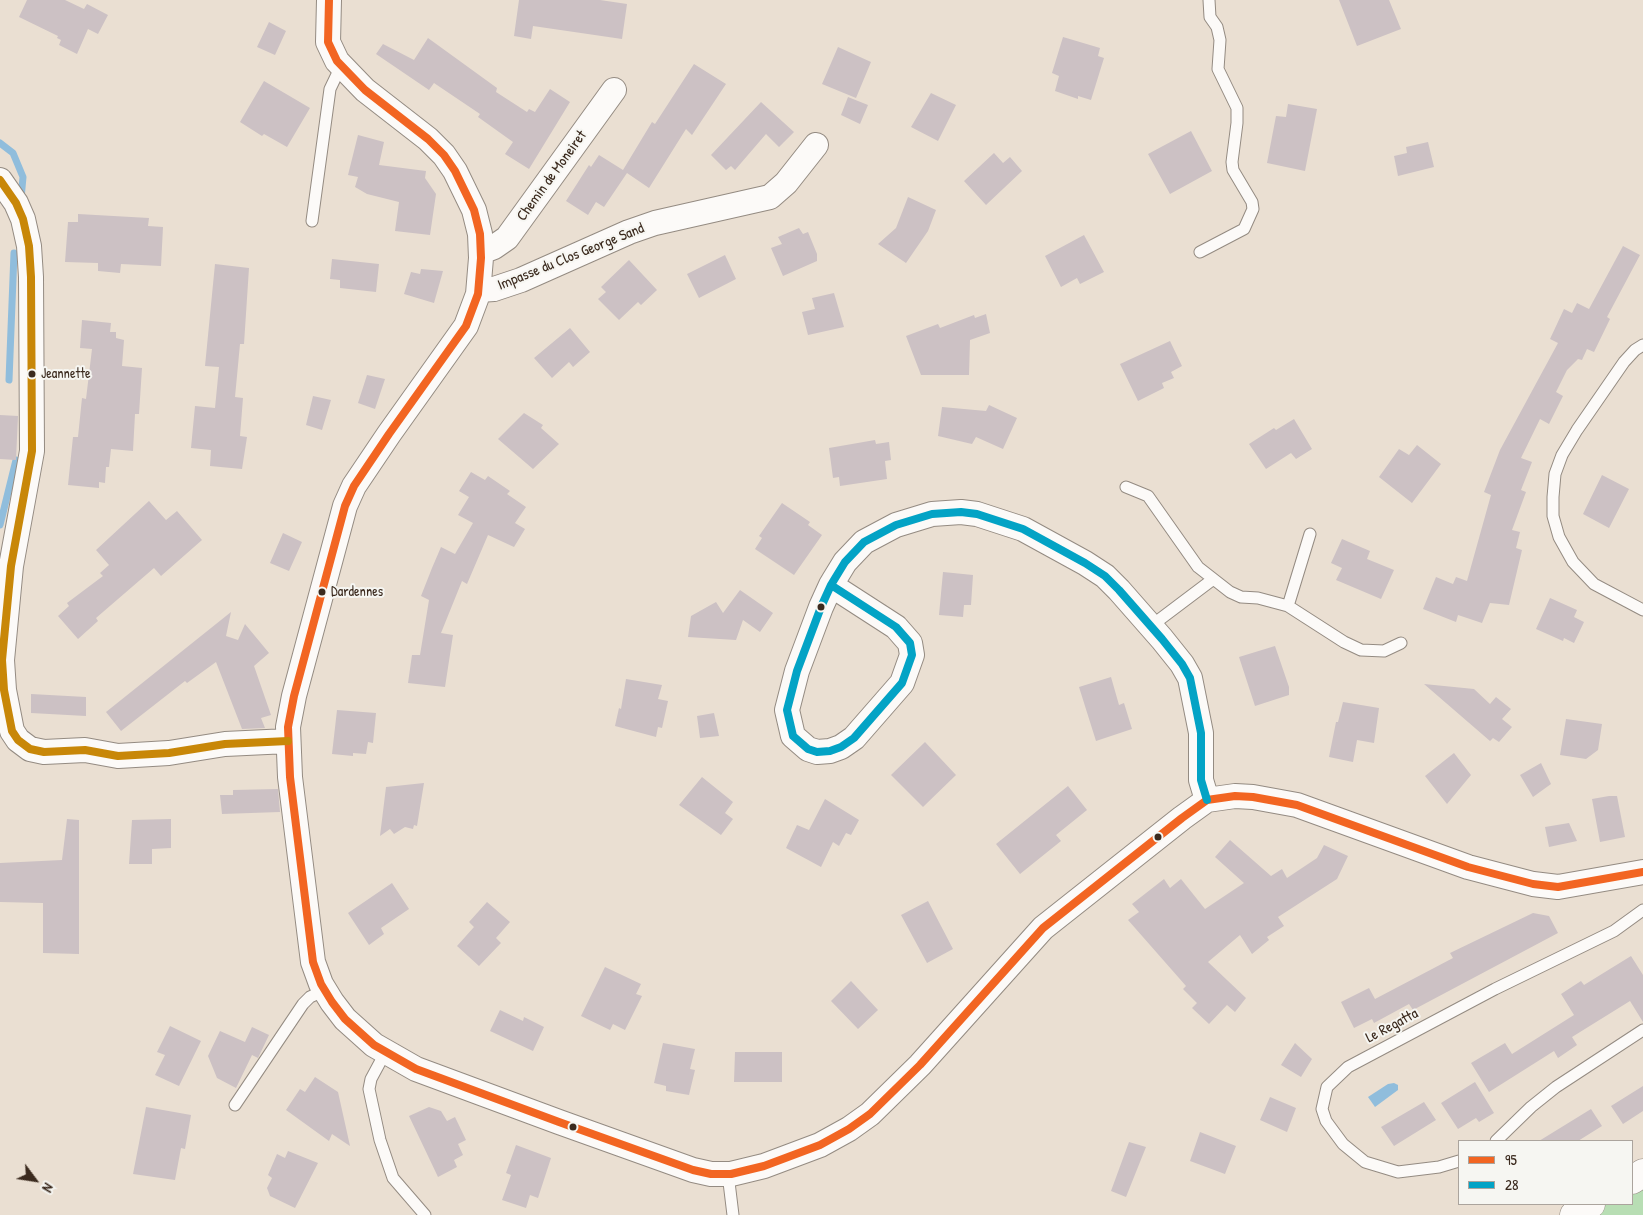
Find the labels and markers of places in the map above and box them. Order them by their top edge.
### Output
place label: Jeannette [41,366,91,382]
marker: Jeannette [27,369,37,379]
place label: Dardennes [331,584,383,600]
marker: Dardennes [317,587,327,597]
unlabelled marker [816,602,826,612]
unlabelled marker [1153,832,1163,842]
unlabelled marker [568,1122,578,1132]

